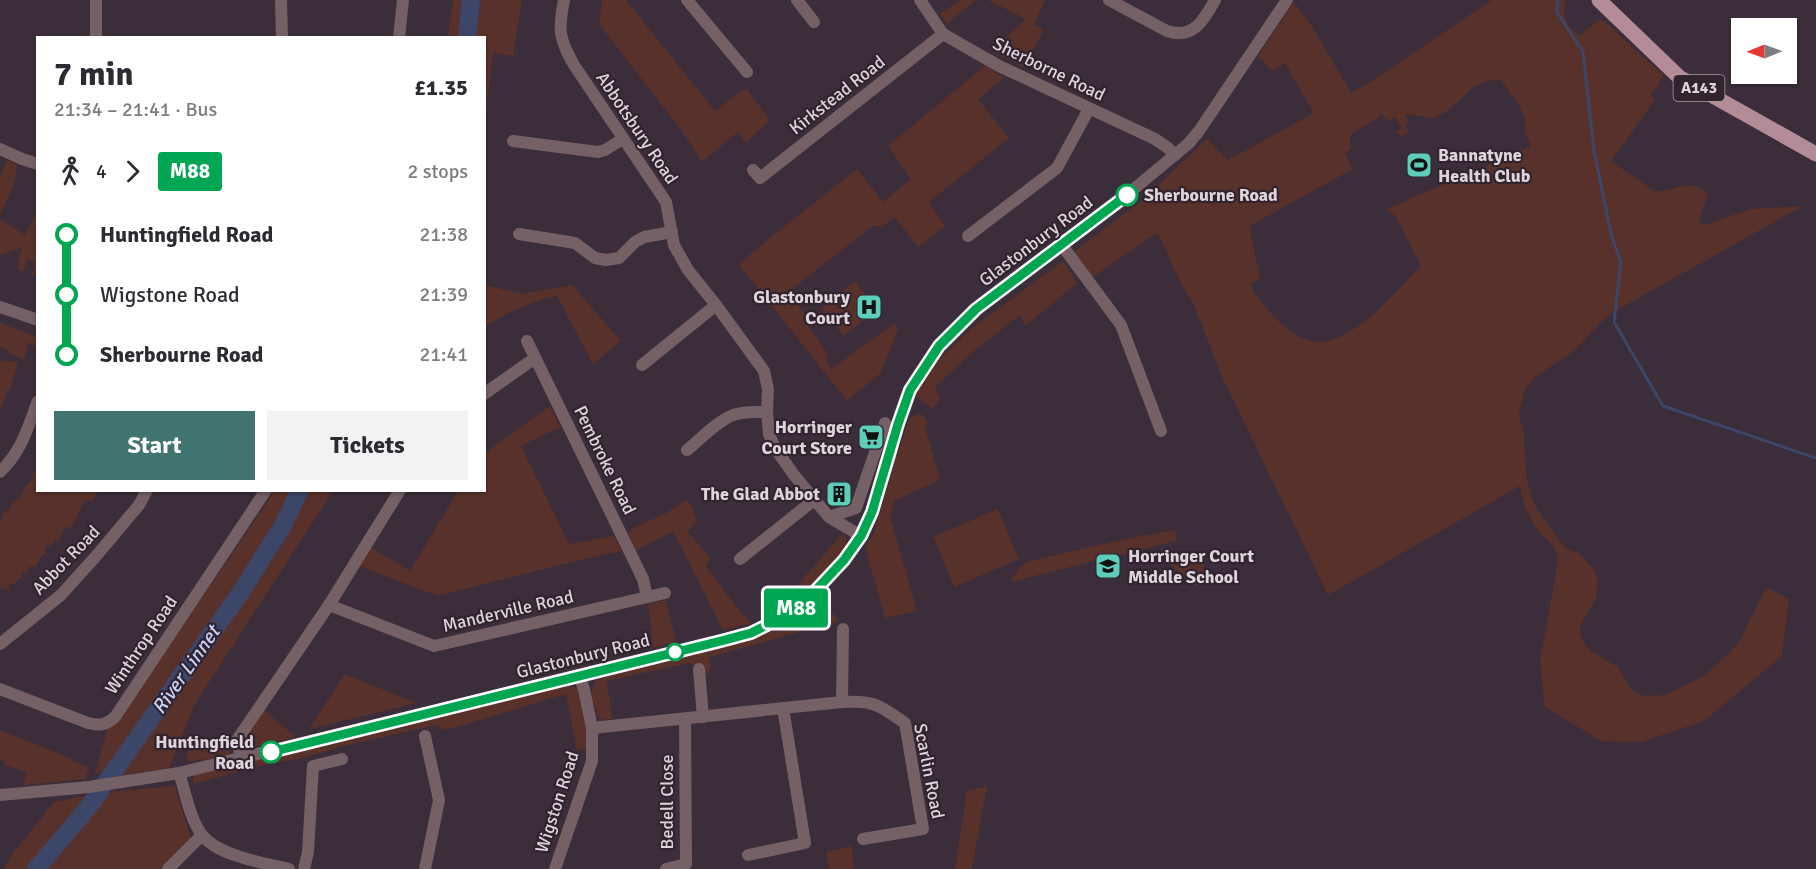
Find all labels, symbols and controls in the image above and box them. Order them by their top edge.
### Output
north arrow [1731,18,1797,84]
map controls [1731,18,1797,84]
street label: Sherborne Road [989,32,1109,106]
street label: Kirkstead Road [785,51,889,139]
text: 7 min [54,54,134,95]
street label: Abbotsbury Road [591,68,683,188]
text: £1.35 [414,74,468,101]
road number: A143 [1674,75,1724,101]
text: 21:34 – 21:41 · Bus [54,97,217,122]
place label: Bannatyne Health Club [1438,144,1531,187]
sports icon: Bannatyne Health Club [1404,150,1434,180]
icon: walk [54,155,87,188]
icon: forward [116,155,149,188]
text: M88 [170,158,210,184]
text: 4 [96,159,107,184]
text: 2 stops [407,159,468,184]
marker: Sherbourne Road [1116,184,1138,206]
place label: Sherbourne Road [1144,184,1278,206]
street label: Glastonbury Road [975,191,1097,291]
text: Huntingfield Road [100,221,273,248]
text: 21:38 [419,222,468,247]
text: Wigstone Road [100,281,240,308]
text: 21:39 [419,282,468,307]
place label: Glastonbury Court [753,286,850,329]
hospital icon: Glastonbury Court [854,292,884,322]
text: Sherbourne Road [100,341,263,368]
text: 21:41 [419,342,468,367]
street label: Pembroke Road [569,402,641,518]
button: Start [54,411,255,480]
button: Tickets [267,411,468,480]
place label: Horringer Court Store [761,416,853,459]
supermarket icon: Horringer Court Store [856,422,886,452]
building icon: The Glad Abbot [824,479,854,509]
place label: The Glad Abbot [701,483,820,505]
street label: Abbot Road [28,521,104,599]
place label: Horringer Court Middle School [1128,545,1254,588]
school or university icon: Horringer Court Middle School [1093,551,1123,581]
street label: Manderville Road [440,585,576,637]
line badge: M88 [762,588,830,628]
street label: Winthrop Road [100,592,182,698]
text: M88 [776,595,816,621]
water label: River Linnet [146,619,227,719]
street label: Glastonbury Road [514,629,652,683]
unlabelled marker [666,643,684,661]
street label: Scarlin Road [909,721,949,821]
place label: Huntingfield Road [155,731,254,774]
marker: Huntingfield Road [260,741,282,763]
street label: Wigston Road [530,748,584,856]
street label: Bedell Close [656,755,678,850]

